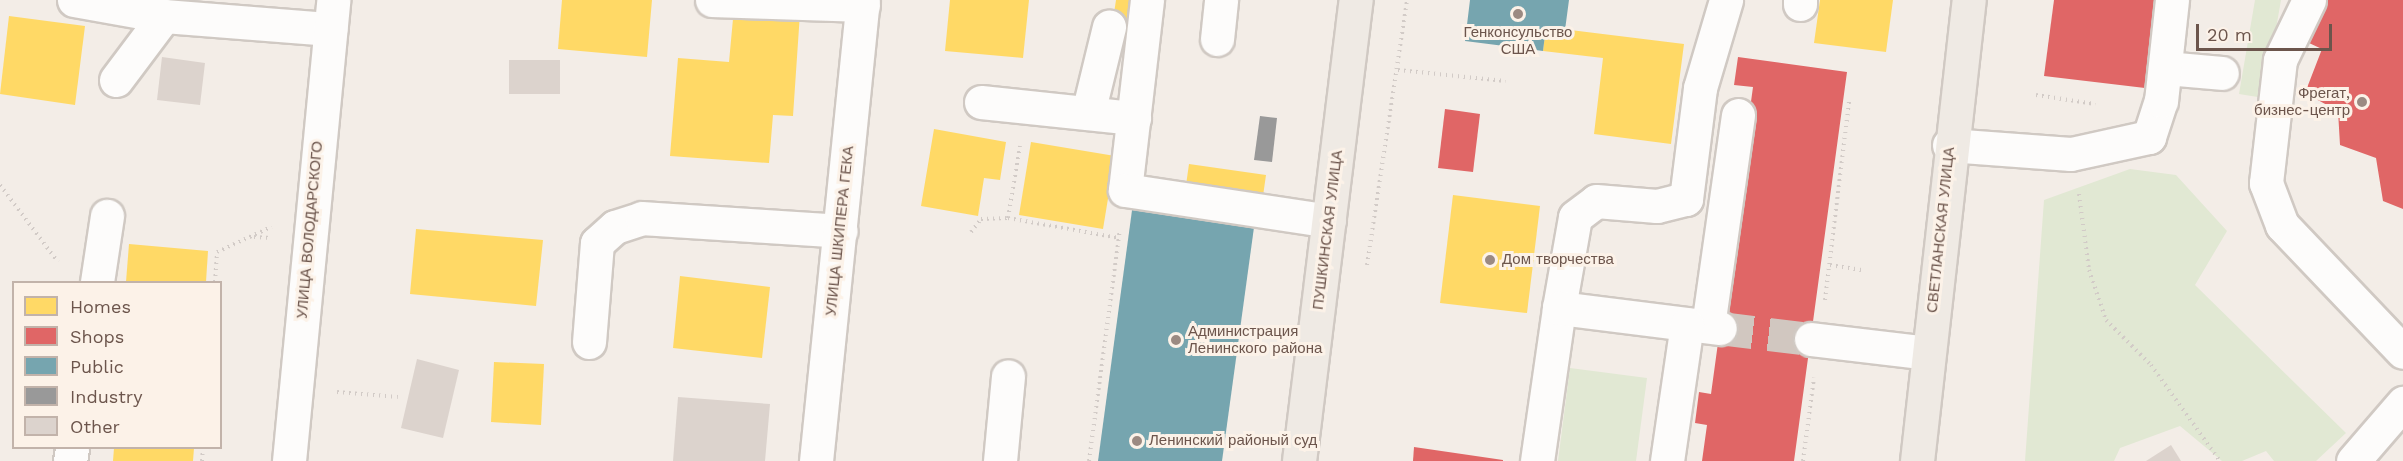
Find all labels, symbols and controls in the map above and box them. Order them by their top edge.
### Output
marker: Генконсульство США [1511,7,1525,21]
scale bar [2199,12,2336,50]
place label: Генконсульство США [1464,23,1572,58]
text: 20 m [2207,24,2252,45]
place label: Фрегат, бизнес-центр [2254,84,2350,119]
marker: Фрегат, бизнес-центр [2355,95,2369,109]
street label: УЛИЦА ВОЛОДАРСКОГО [293,141,327,319]
street label: УЛИЦА ШКИПЕРА ГЕКА [822,145,858,317]
street label: СВЕТЛАНСКАЯ УЛИЦА [1923,146,1959,314]
street label: ПУШКИНСКАЯ УЛИЦА [1309,149,1347,311]
place label: Дом творчества [1502,251,1614,269]
marker: Дом творчества [1483,253,1497,267]
legend [12,281,222,449]
text: Homes [70,296,131,317]
place label: Администрация Ленинского района [1188,322,1322,357]
text: Shops [70,326,124,347]
marker: Администрация Ленинского района [1169,333,1183,347]
text: Public [70,356,124,377]
text: Industry [70,386,142,407]
text: Other [70,416,120,437]
place label: Ленинский районый суд [1149,432,1317,450]
marker: Ленинский районый суд [1130,434,1144,448]

